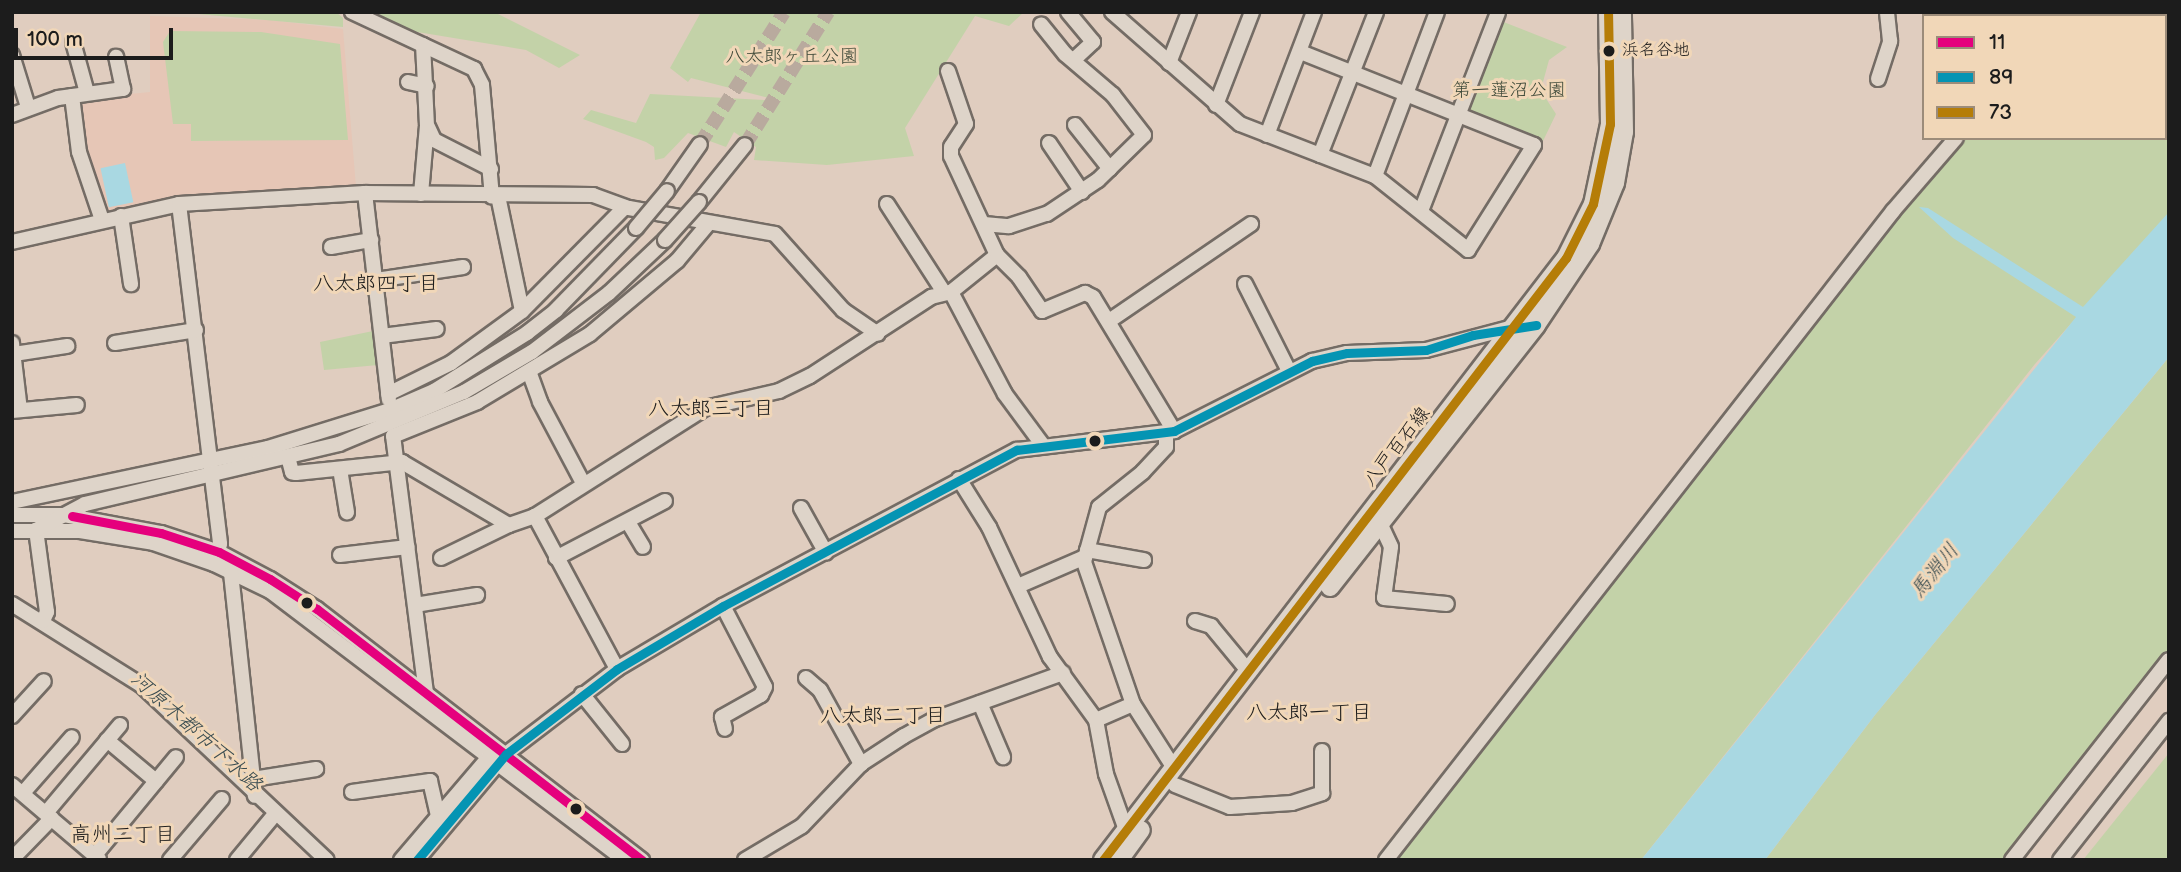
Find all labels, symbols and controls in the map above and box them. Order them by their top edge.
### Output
scale bar [18,14,177,58]
legend [1922,14,2167,140]
text: 100 m [27,27,83,52]
text: 11 [1989,30,2005,55]
place label: 浜名谷地 [1622,41,1690,61]
marker: 浜名谷地 [1602,44,1616,58]
park label: 八太郎ヶ丘公園 [726,46,858,68]
text: 89 [1989,65,2013,90]
park label: 第一蓮沼公園 [1452,80,1566,102]
text: 73 [1989,100,2012,125]
district label: 八太郎四丁目 [313,271,439,297]
district label: 八太郎三丁目 [648,396,774,422]
street label: 八戸百石線 [1359,403,1435,491]
unlabelled marker [1088,434,1102,448]
water label: 馬淵川 [1905,539,1965,603]
unlabelled marker [300,596,314,610]
water label: 河原木都市下水路 [125,666,267,798]
district label: 八太郎一丁目 [1246,700,1372,726]
district label: 八太郎二丁目 [820,703,946,729]
unlabelled marker [569,802,583,816]
district label: 高州二丁目 [71,822,175,848]

